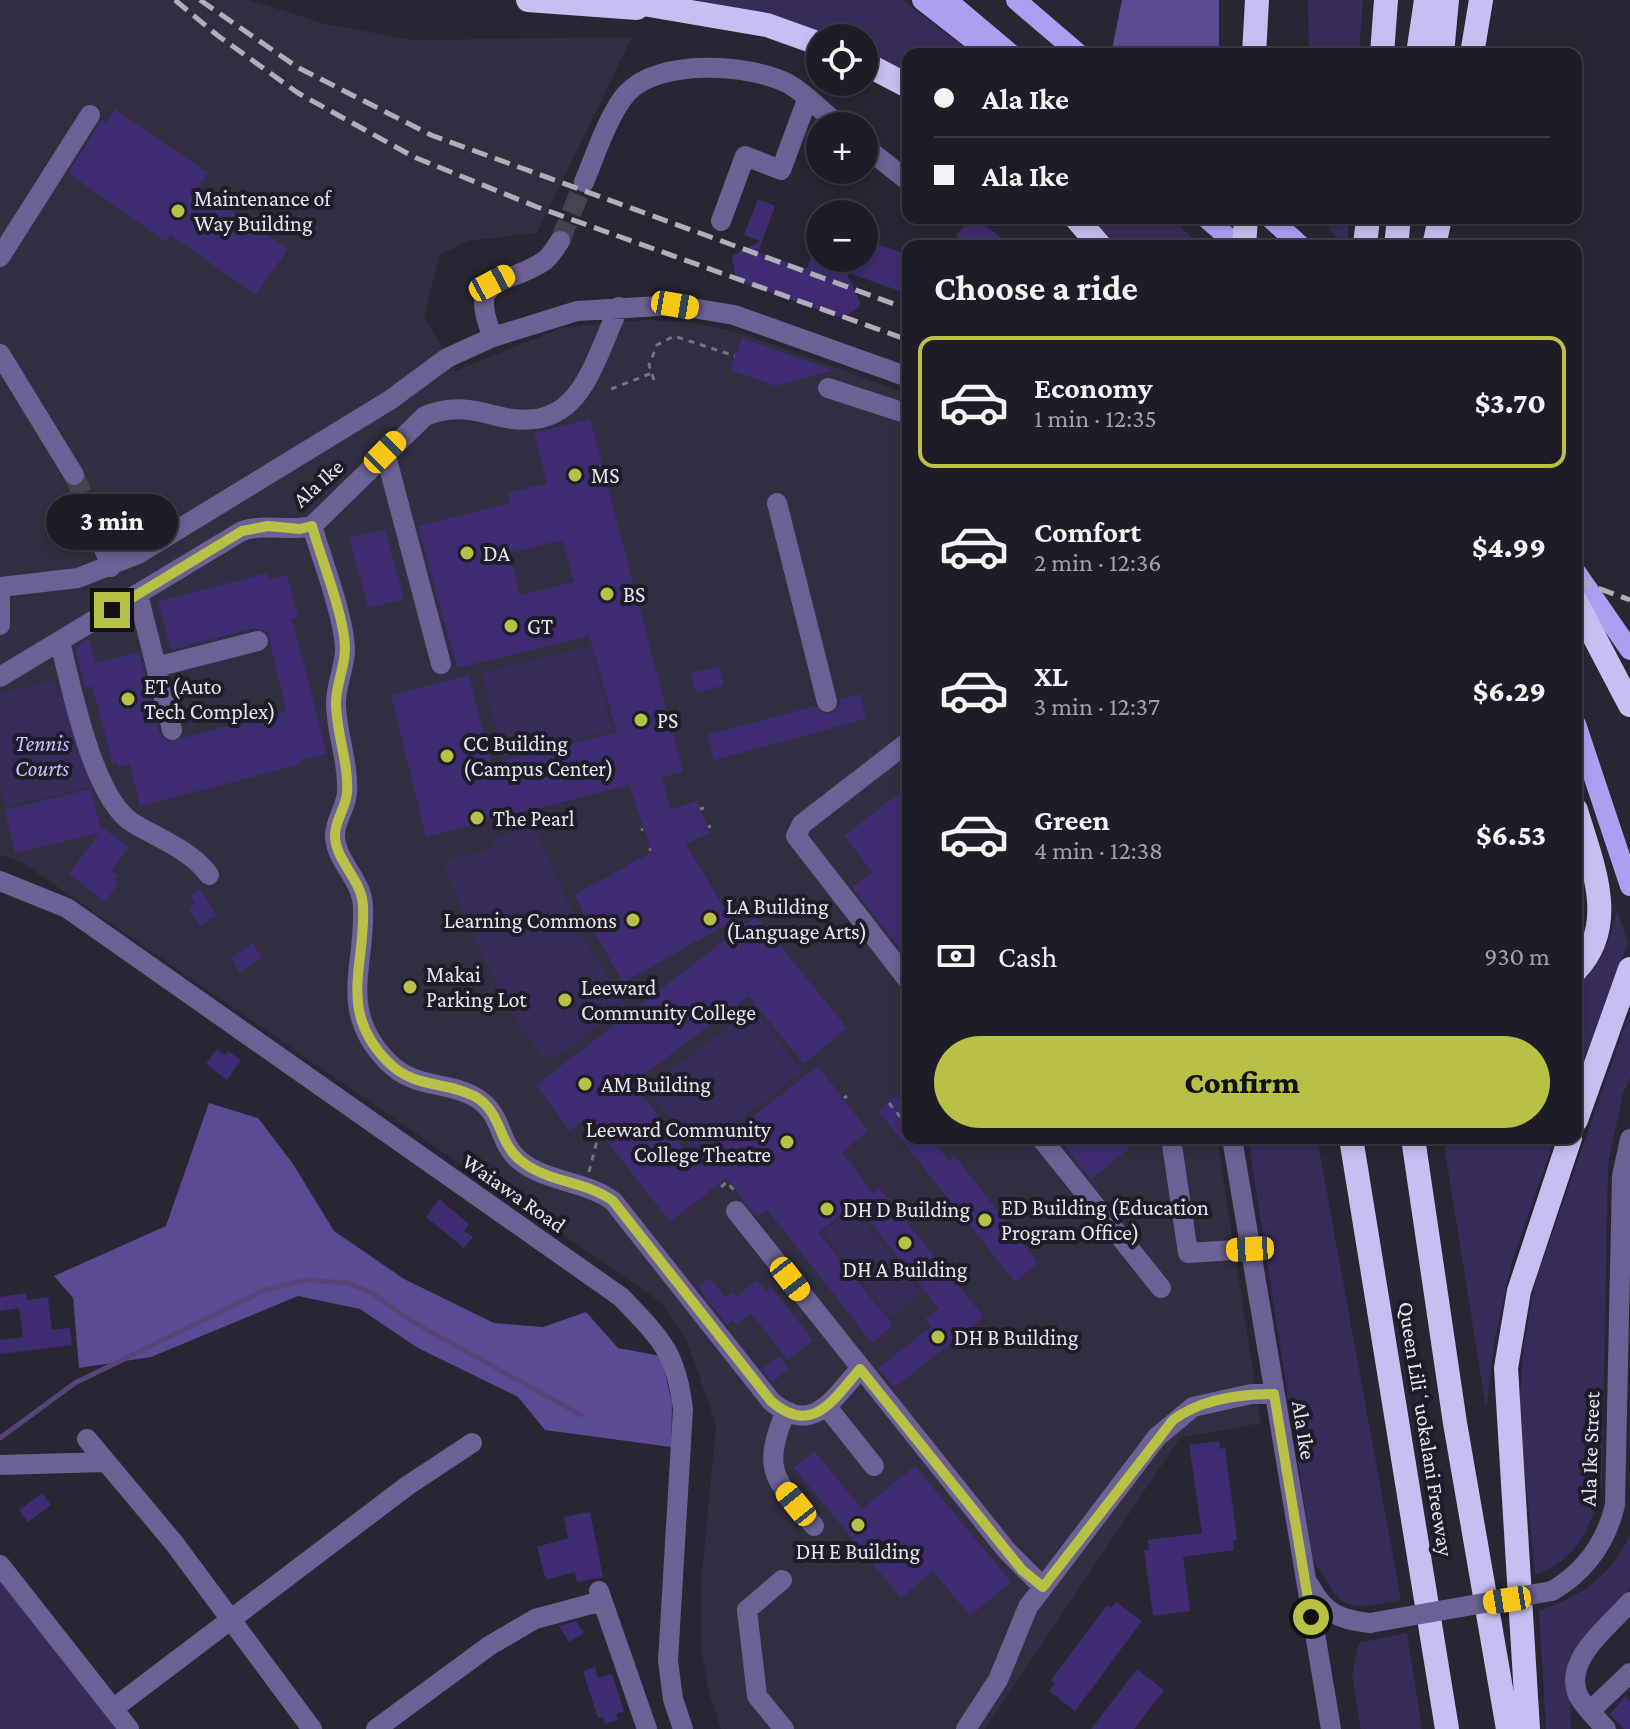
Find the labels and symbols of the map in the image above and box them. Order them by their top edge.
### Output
place label: Maintenance of Way Building [194,186,332,236]
marker: Maintenance of Way Building [169,202,187,220]
car [465,261,519,305]
car [649,289,701,321]
car [360,427,410,477]
street label: Ala Ike [288,454,348,512]
place label: MS [591,463,620,488]
marker: MS [566,466,584,484]
callout: 3 min [46,494,178,550]
place label: DA [483,541,511,566]
marker: DA [458,544,476,562]
place label: BS [623,582,645,607]
marker: BS [598,585,616,603]
route end [94,592,130,628]
place label: GT [527,614,553,639]
marker: GT [502,617,520,635]
place label: ET (Auto Tech Complex) [144,674,276,725]
marker: ET (Auto Tech Complex) [119,690,137,708]
place label: PS [657,708,678,733]
marker: PS [632,711,650,729]
park label: Tennis Courts [15,731,69,781]
place label: CC Building (Campus Center) [463,731,614,782]
marker: CC Building (Campus Center) [438,747,456,765]
place label: The Pearl [493,806,575,831]
marker: The Pearl [468,809,486,827]
place label: LA Building (Language Arts) [726,894,867,945]
place label: Learning Commons [444,908,617,933]
marker: LA Building (Language Arts) [701,910,719,928]
marker: Learning Commons [624,911,642,929]
place label: Makai Parking Lot [426,962,527,1012]
place label: Leeward Community College [581,975,756,1025]
marker: Makai Parking Lot [401,978,419,996]
marker: Leeward Community College [556,991,574,1009]
place label: AM Building [601,1072,711,1097]
marker: AM Building [576,1075,594,1093]
place label: Leeward Community College Theatre [586,1117,772,1167]
marker: Leeward Community College Theatre [778,1133,796,1151]
street label: Waiawa Road [458,1148,571,1238]
place label: ED Building (Education Program Office) [1001,1195,1209,1246]
place label: DH D Building [843,1197,970,1222]
marker: DH D Building [818,1200,836,1218]
marker: ED Building (Education Program Office) [976,1211,994,1229]
marker: DH A Building [896,1234,914,1252]
car [1225,1236,1275,1262]
car [766,1253,814,1305]
place label: DH A Building [843,1257,968,1282]
street label: Queen Liliʻuokalani Freeway [1394,1300,1459,1559]
place label: DH B Building [954,1325,1079,1350]
marker: DH B Building [929,1328,947,1346]
street label: Ala Ike Street [1576,1390,1605,1507]
street label: Ala Ike [1287,1399,1321,1461]
car [772,1478,820,1530]
marker: DH E Building [849,1516,867,1534]
place label: DH E Building [796,1539,921,1564]
car [1481,1584,1533,1616]
route start [1293,1599,1329,1635]

